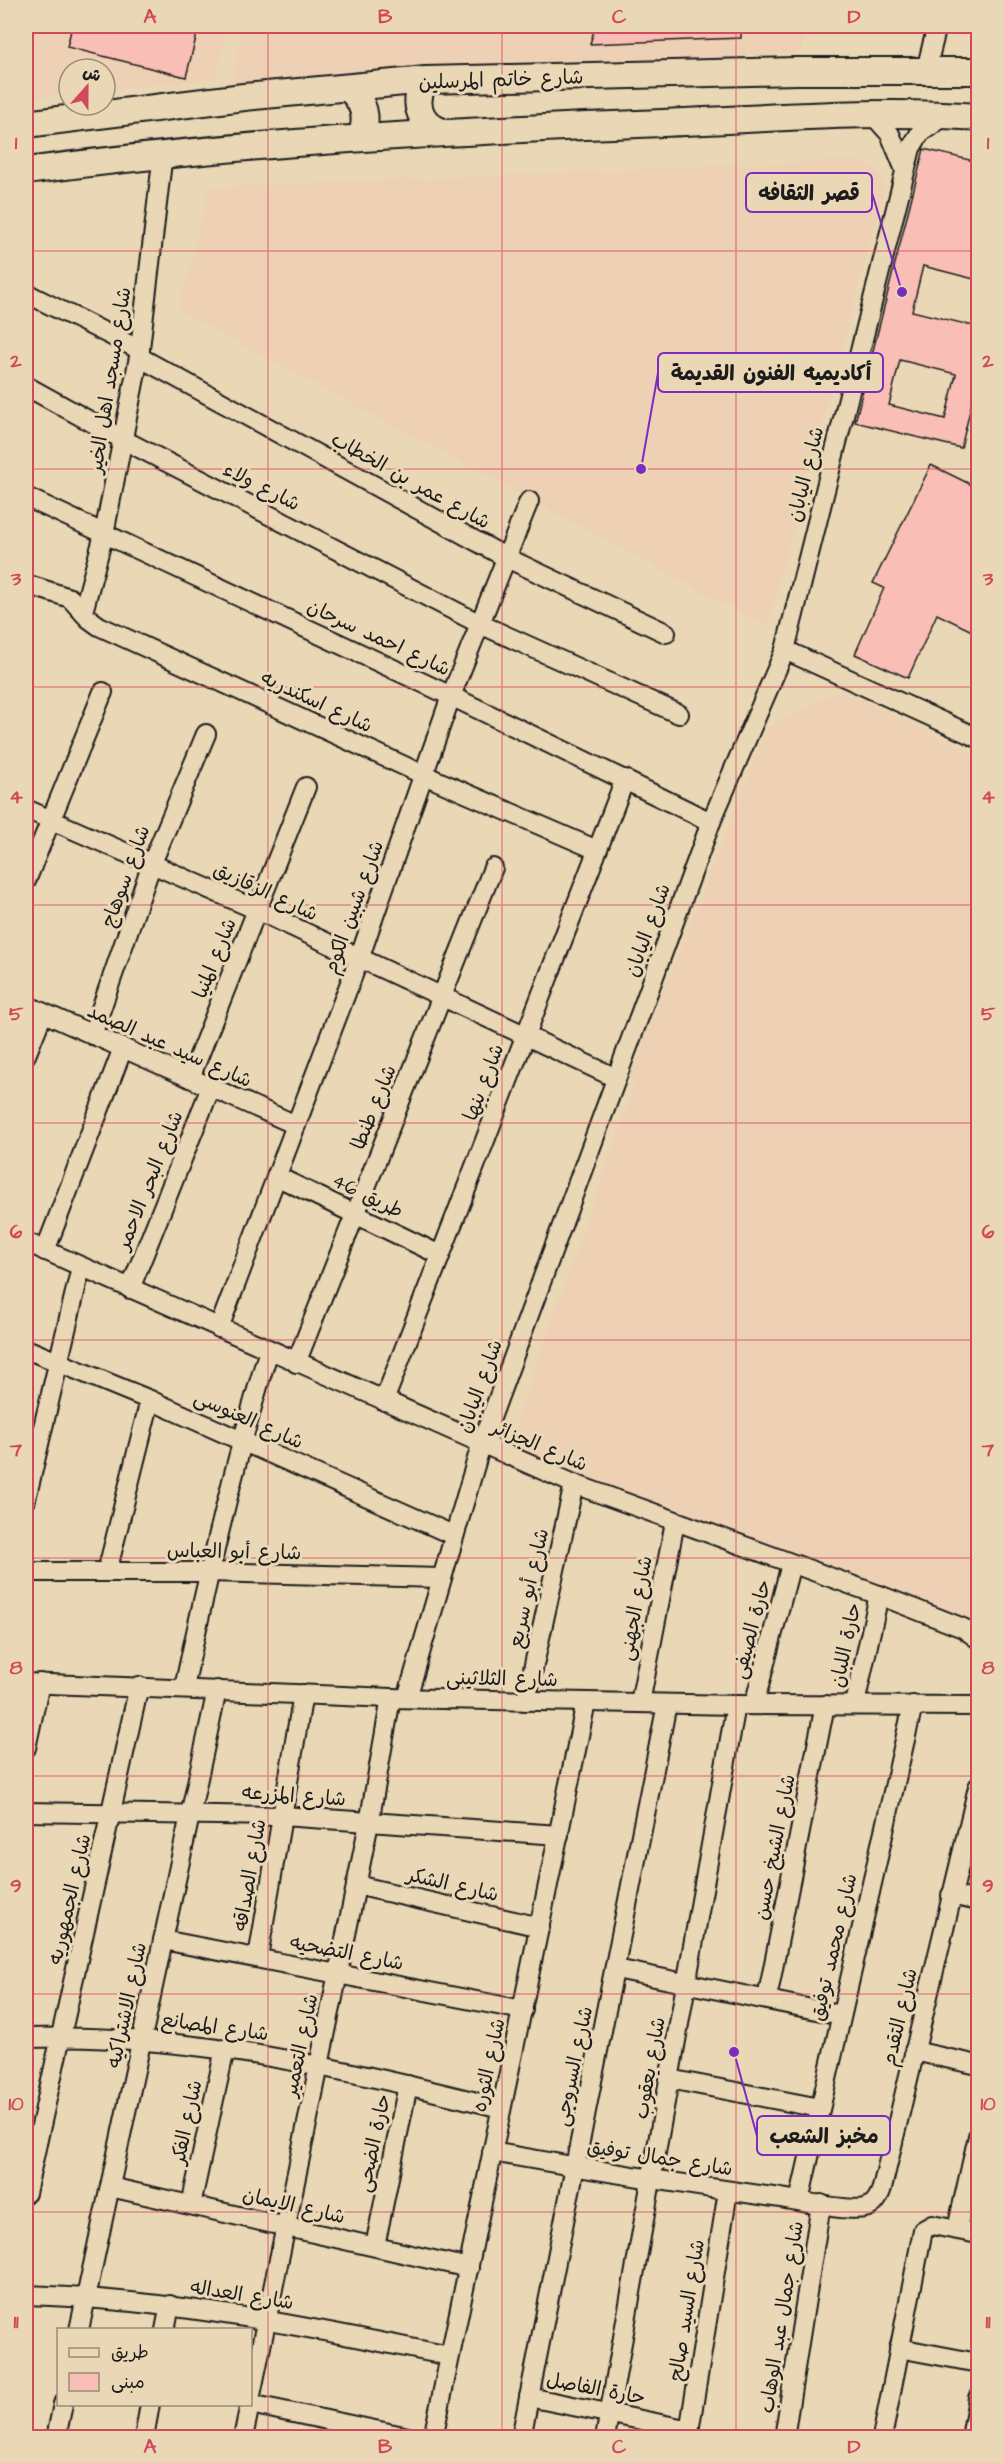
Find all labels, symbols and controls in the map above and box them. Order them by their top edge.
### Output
text: A [144,3,157,31]
text: B [378,3,393,31]
text: C [612,3,627,31]
text: D [848,3,861,31]
north arrow [57,57,117,117]
text: ش [80,61,104,87]
street label: شارع خاتم المرسلين [418,63,584,97]
text: 1 [15,129,18,157]
text: 1 [987,129,990,157]
callout: قصر الثقافه [746,173,872,212]
text: قصر الثقافه [758,179,860,208]
street label: شارع مسجد اهل الخير [81,285,139,477]
text: 2 [9,347,22,375]
text: 2 [981,347,994,375]
callout: أكاديميه الفنون القديمة [658,353,883,392]
text: أكاديميه الفنون القديمة [671,359,872,388]
street label: شارع اليابان [781,424,831,525]
street label: شارع عمر بن الخطاب [326,425,495,536]
street label: شارع ولاء [218,456,305,518]
text: 3 [10,565,22,593]
text: 3 [982,565,994,593]
street label: شارع احمد سرحان [302,592,455,683]
street label: شارع اسكندريه [256,664,377,740]
text: 4 [9,783,23,811]
text: 4 [981,783,995,811]
street label: شارع سوهاج [95,821,157,931]
street label: شارع شبين الكوم [317,837,392,978]
street label: شارع الزقازيق [209,855,322,928]
street label: شارع اليابان [618,880,678,981]
street label: شارع المنيا [186,914,244,1003]
street label: شارع سيد عبد الصمد [83,997,256,1095]
text: 5 [9,1000,24,1028]
text: 5 [981,1000,996,1028]
street label: شارع بنها [457,1040,511,1125]
street label: شارع طنطا [344,1061,404,1154]
street label: شارع البحر الاحمر [109,1107,191,1256]
street label: طريق 46 [327,1167,408,1225]
text: 6 [10,1218,23,1246]
text: 6 [982,1218,995,1246]
street label: شارع اليابان [450,1336,510,1437]
street label: شارع العنوسى [190,1383,308,1456]
street label: شارع الجزائر [486,1412,592,1479]
text: 7 [9,1436,23,1464]
text: 7 [981,1436,995,1464]
street label: شارع أبو سريع [502,1526,556,1651]
street label: شارع أبو العباس [166,1537,301,1567]
street label: شارع الجهنى [612,1553,660,1663]
street label: حارة الصيفى [725,1577,779,1682]
street label: حارة اللبان [823,1600,869,1690]
text: 8 [10,1654,23,1682]
text: 8 [982,1654,995,1682]
street label: شارع الثلاثينى [446,1664,558,1694]
street label: شارع الشيخ حسن [747,1772,803,1923]
street label: شارع المزرعه [241,1778,347,1814]
street label: شارع الصداقه [226,1817,274,1933]
street label: شارع الجمهوريه [41,1831,99,1967]
street label: شارع الشكر [402,1860,501,1909]
street label: شارع محمد توفيق [803,1871,865,2024]
text: 9 [10,1872,22,1900]
text: 9 [982,1872,994,1900]
street label: شارع التضحيه [288,1928,406,1978]
street label: شارع الاشتراكيه [100,1940,154,2071]
street label: شارع التقدم [875,1965,926,2069]
street label: شارع التعمير [276,1991,326,2101]
street label: شارع السروجى [548,2004,600,2129]
street label: شارع المصانع [159,2006,270,2048]
street label: شارع يعقوب [627,2015,673,2122]
street label: شارع الثوره [465,2016,513,2115]
street label: شارع الفكر [164,2077,210,2169]
text: 10 [8,2090,24,2118]
text: 10 [980,2090,996,2118]
street label: حارة الضحى [350,2091,398,2195]
callout: مخبز الشعب [757,2116,890,2155]
text: مخبز الشعب [769,2122,879,2151]
street label: شارع جمال توفيق [585,2133,735,2183]
street label: شارع الايمان [240,2181,348,2231]
street label: شارع جمال عبد الوهاب [753,2219,811,2415]
street label: شارع السيد صالح [662,2237,712,2383]
street label: شارع العداله [188,2273,296,2317]
text: 11 [13,2308,19,2336]
text: 11 [985,2308,991,2336]
legend [57,2328,252,2406]
text: طريق [111,2340,149,2365]
street label: حارة الفاصل [544,2366,648,2412]
text: مبنى [111,2370,145,2395]
text: A [144,2433,157,2461]
text: B [378,2433,393,2461]
text: C [612,2433,627,2461]
text: D [848,2433,861,2461]

